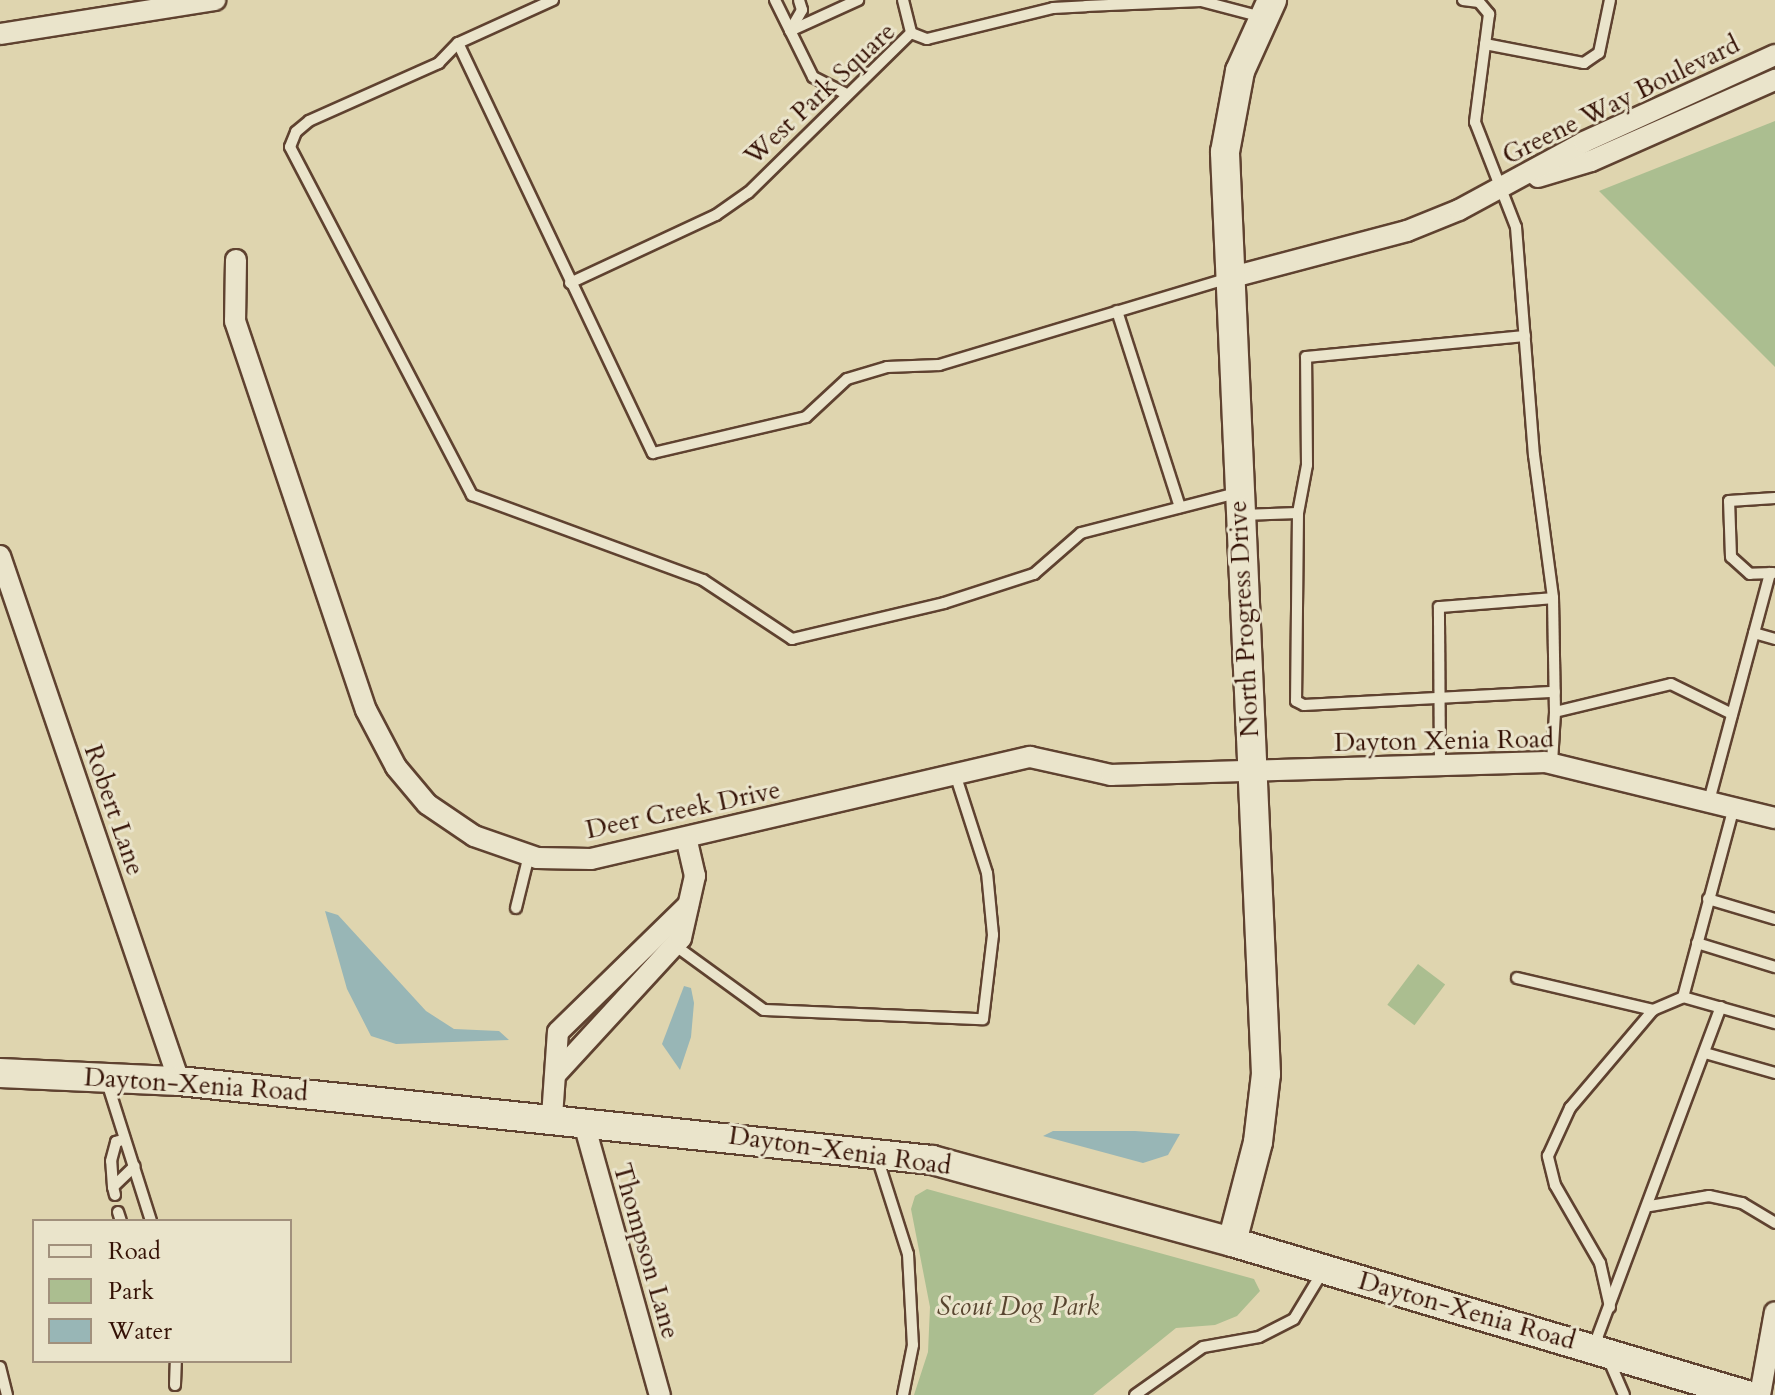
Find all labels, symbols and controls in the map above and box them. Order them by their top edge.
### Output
street label: West Park Square [738,16,902,172]
street label: Greene Way Boulevard [1497,29,1745,171]
street label: North Progress Drive [1222,500,1266,738]
street label: Dayton Xenia Road [1334,723,1554,759]
street label: Robert Lane [77,741,151,879]
street label: Deer Creek Drive [583,774,783,846]
street label: Dayton-Xenia Road [83,1062,309,1108]
street label: Dayton-Xenia Road [727,1120,953,1182]
street label: Thompson Lane [606,1160,686,1342]
legend [32,1219,292,1363]
text: Road [108,1235,161,1268]
street label: Dayton-Xenia Road [1355,1265,1579,1357]
text: Park [108,1275,154,1308]
park label: Scout Dog Park [937,1291,1099,1323]
text: Water [108,1315,172,1348]

